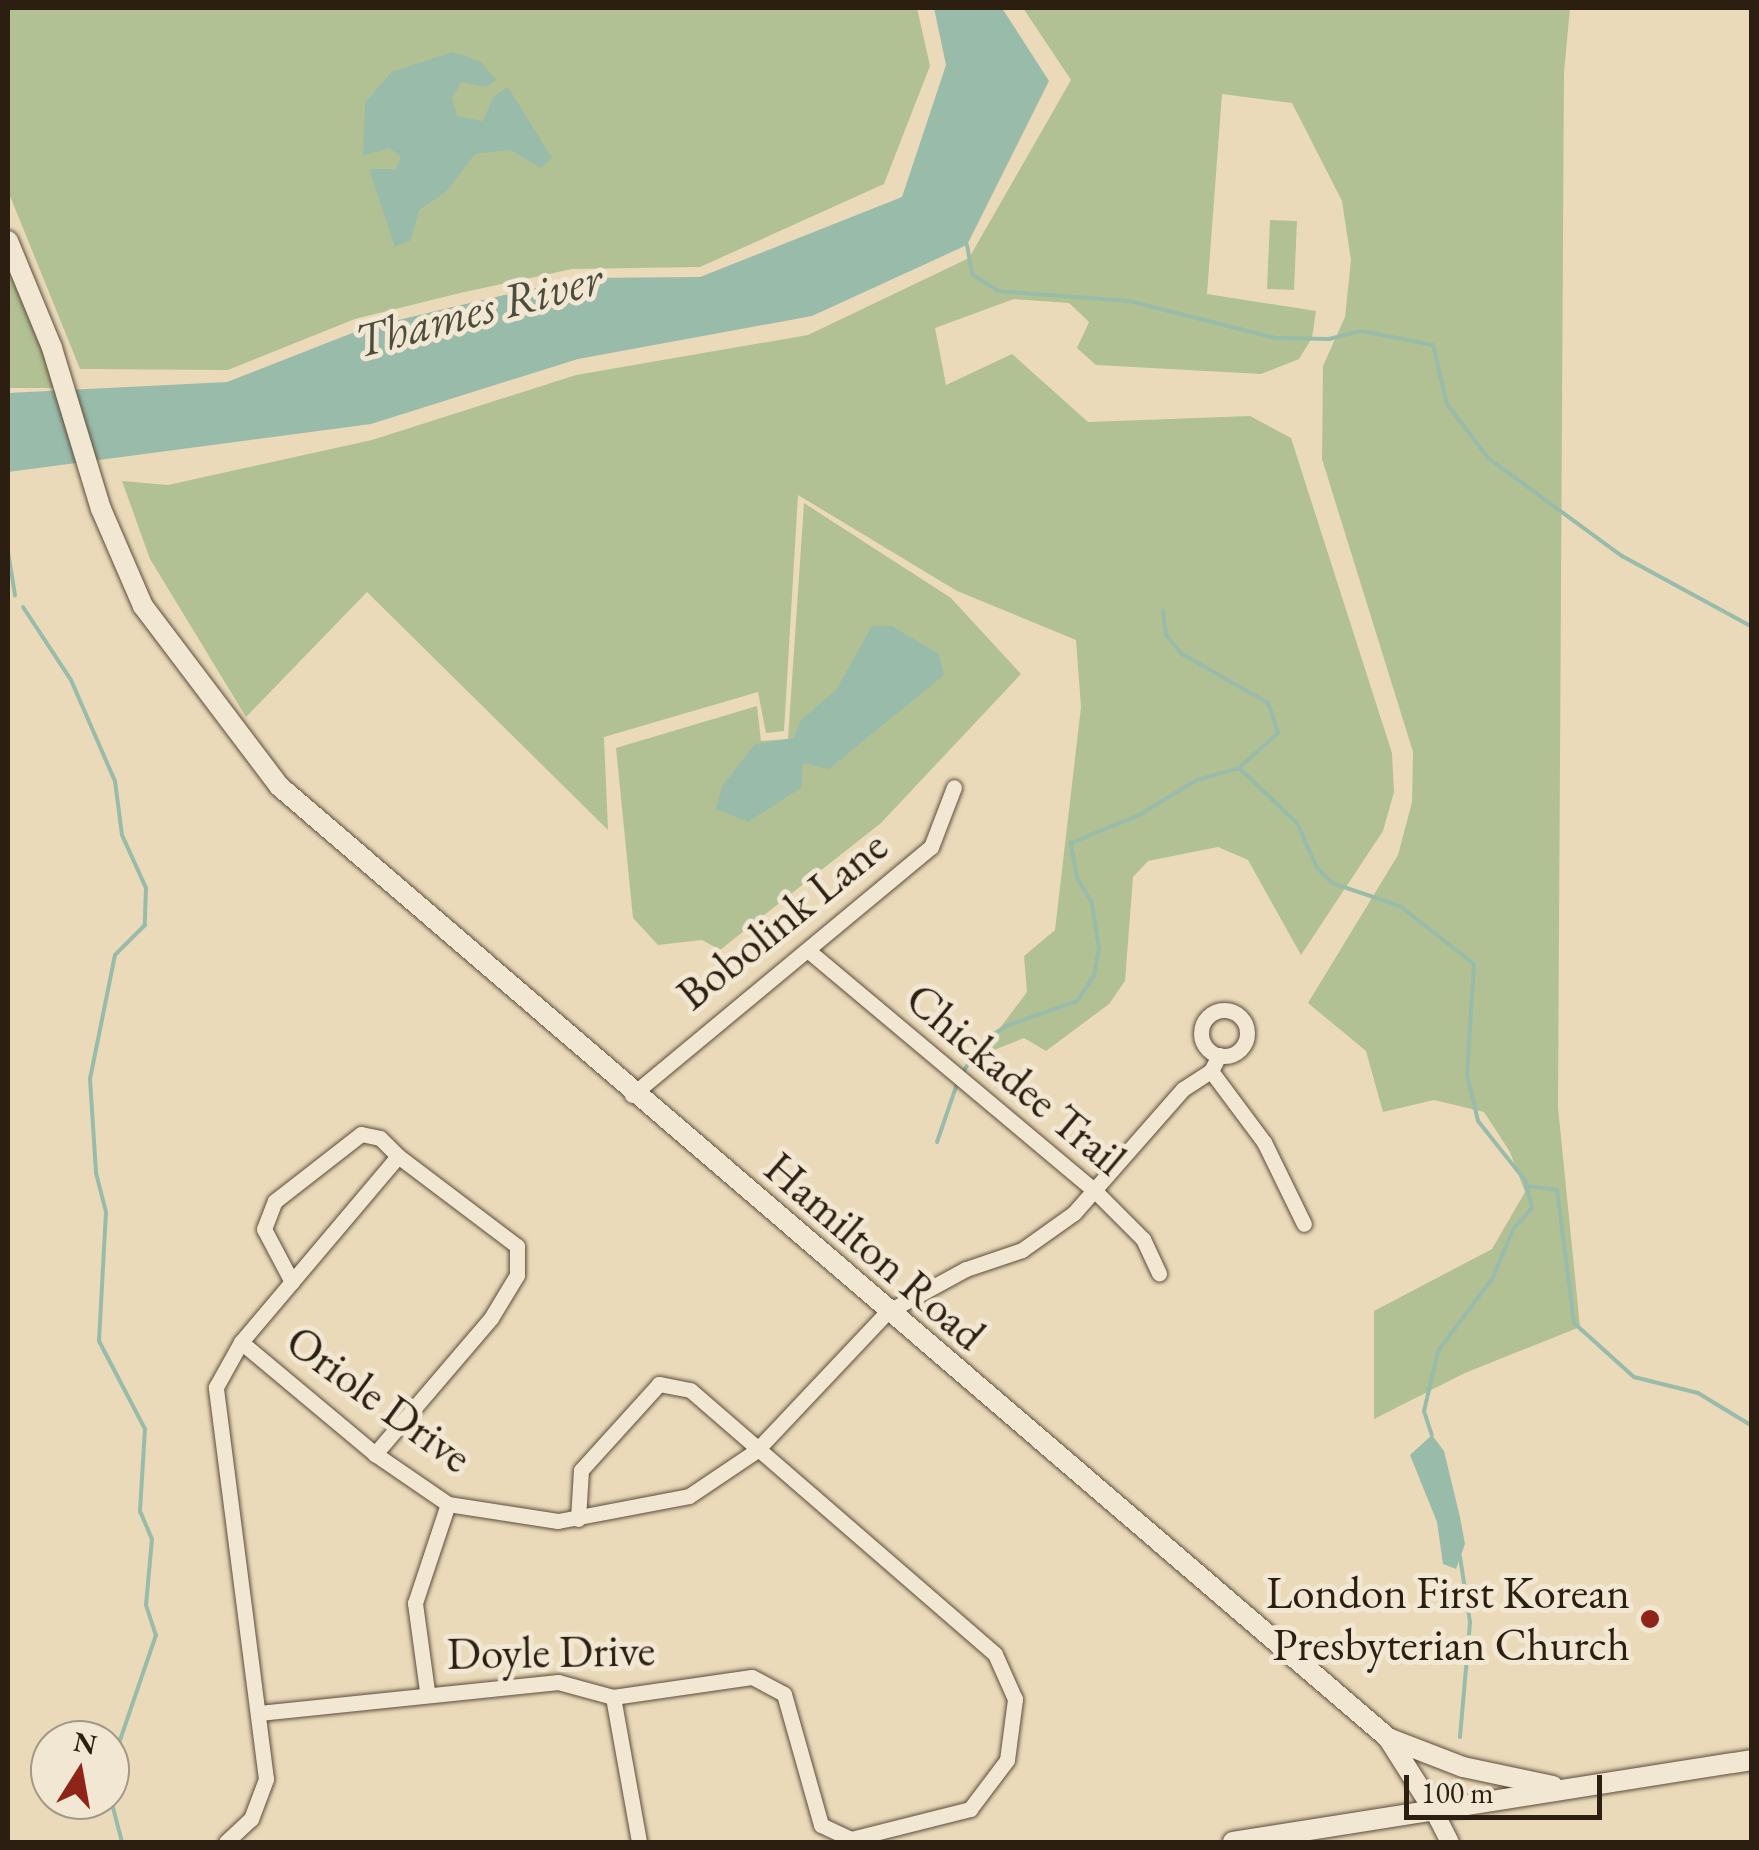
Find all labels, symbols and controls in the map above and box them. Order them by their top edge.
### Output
water label: Thames River [348,248,608,370]
street label: Bobolink Lane [666,819,898,1021]
street label: Chickadee Trail [895,971,1137,1187]
street label: Hamilton Road [754,1141,996,1361]
street label: Oriole Drive [276,1314,482,1484]
place label: London First Korean Presbyterian Church [1266,1566,1630,1672]
marker: London First Korean Presbyterian Church [1639,1608,1661,1630]
street label: Doyle Drive [446,1623,656,1681]
north arrow [30,1720,130,1820]
text: N [71,1723,100,1762]
scale bar [1409,1755,1606,1817]
text: 100 m [1421,1773,1494,1812]

